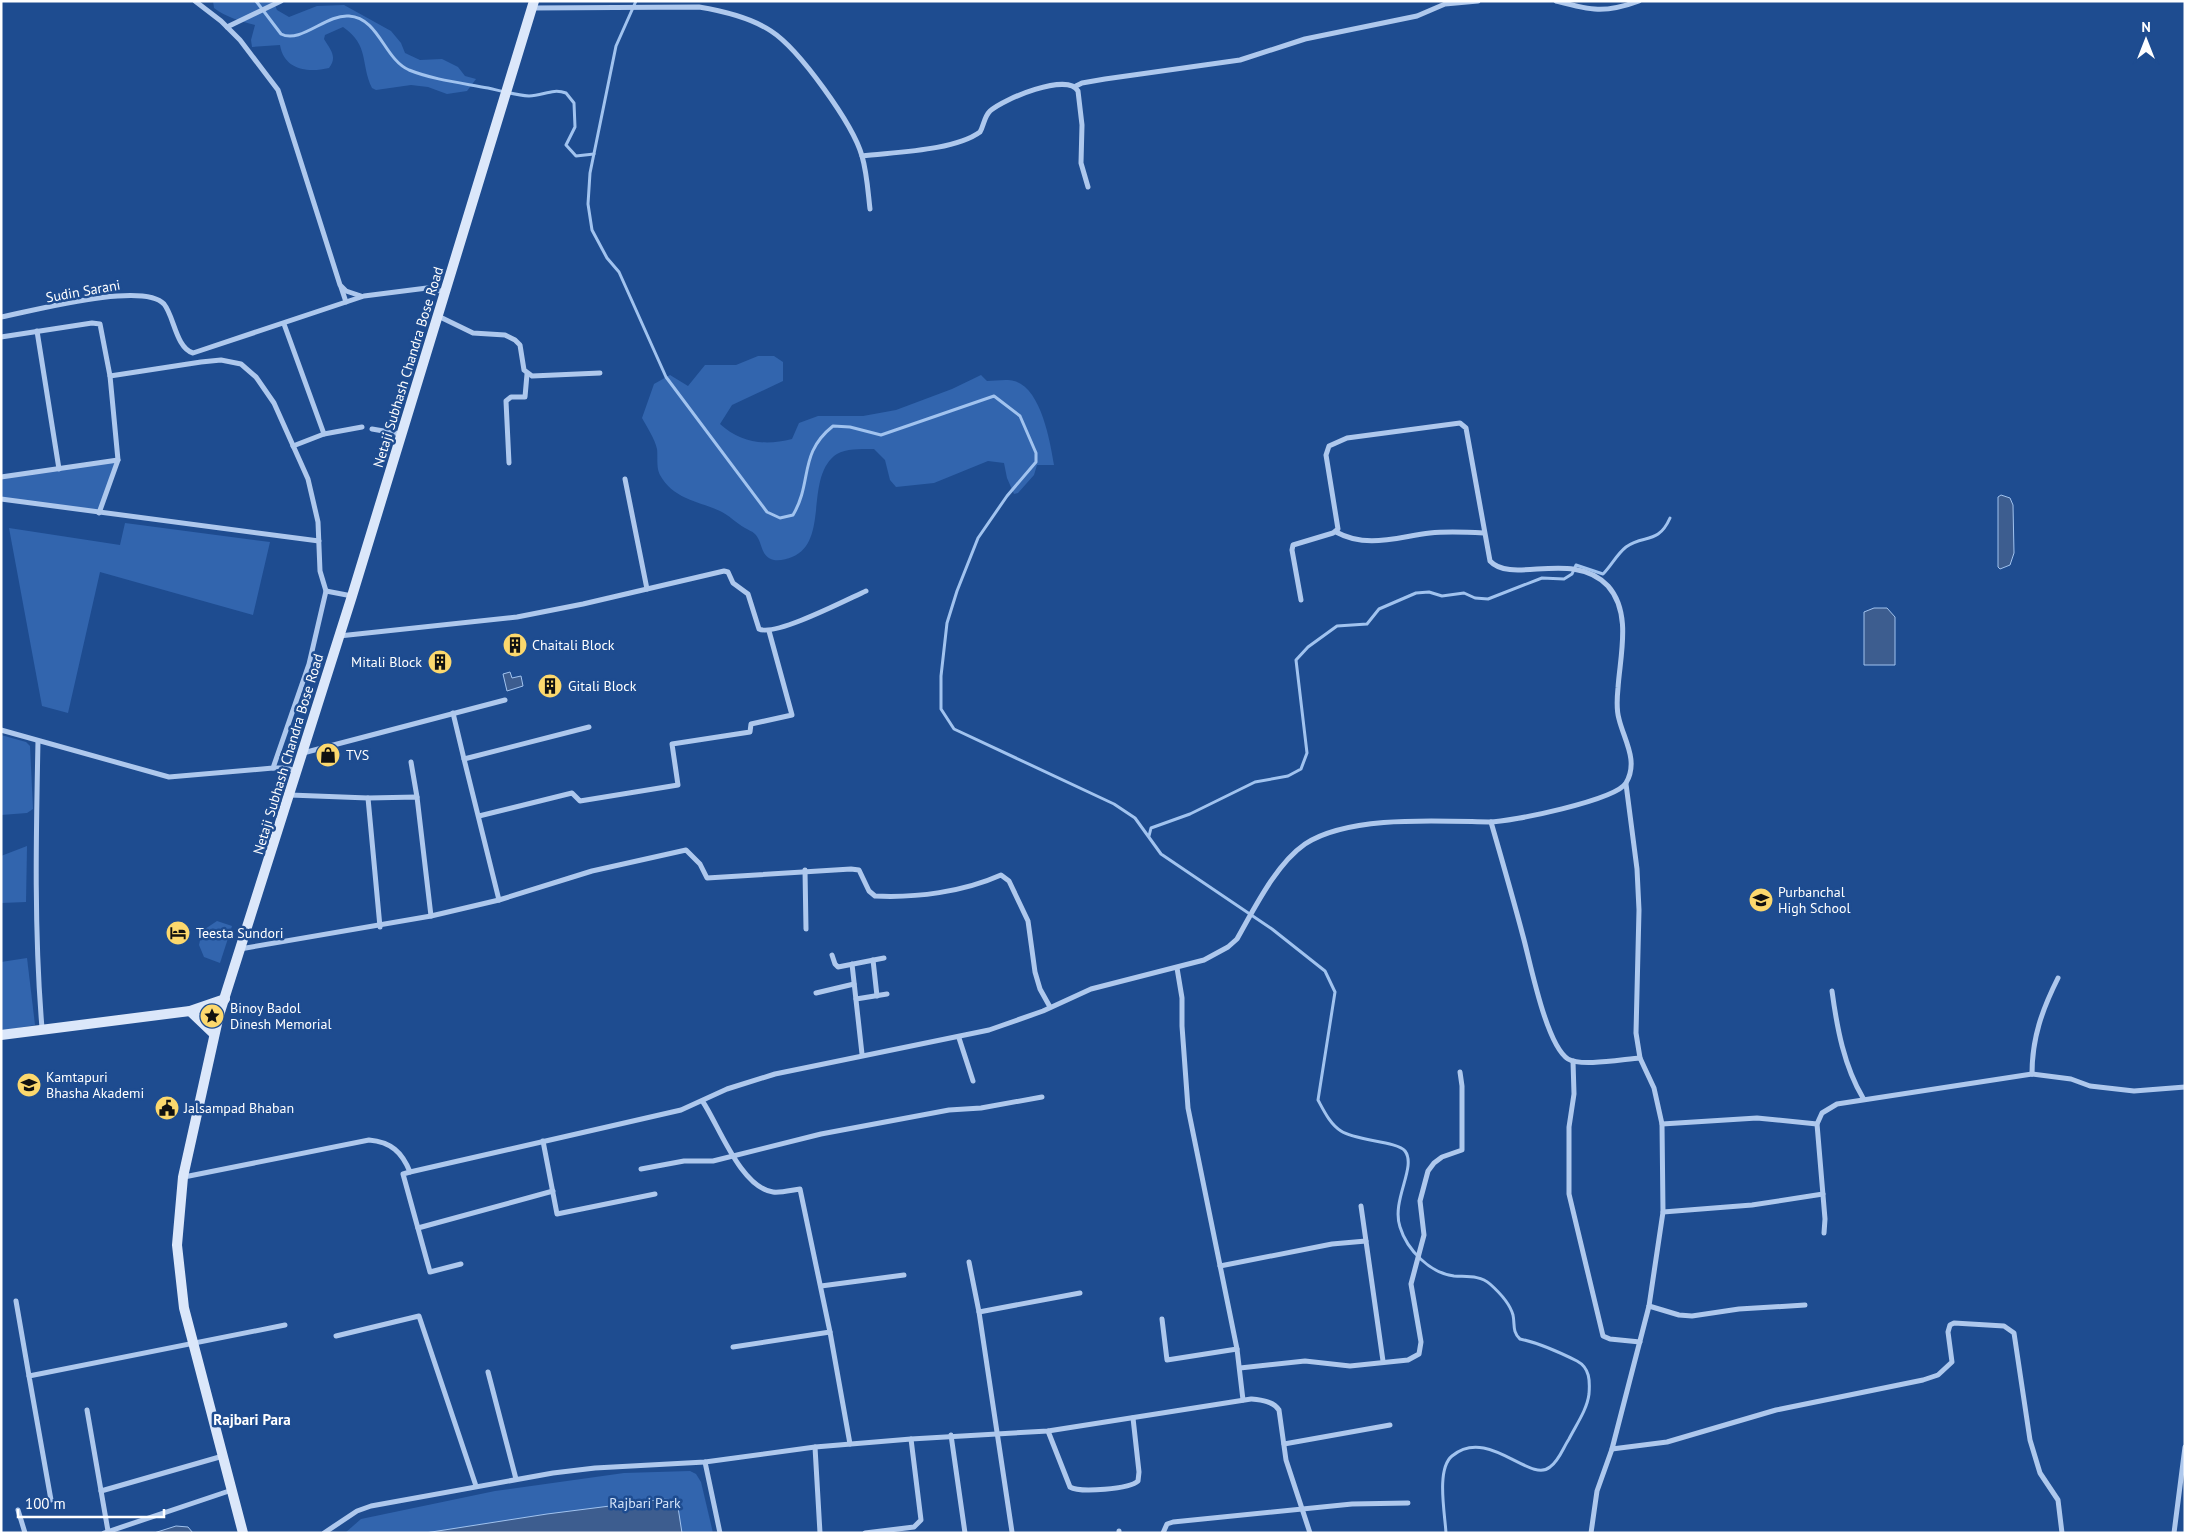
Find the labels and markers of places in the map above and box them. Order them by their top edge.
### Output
building icon: Chaitali Block [502,632,528,658]
place label: Chaitali Block [532,636,615,654]
building icon: Mitali Block [427,649,453,675]
place label: Mitali Block [351,653,422,671]
building icon: Gitali Block [537,673,563,699]
place label: Gitali Block [568,677,637,695]
shop icon: TVS [315,742,341,768]
place label: TVS [346,746,369,764]
place label: Purbanchal High School [1778,883,1851,917]
school or university icon: Purbanchal High School [1748,887,1774,913]
hotel icon: Teesta Sundori [165,920,191,946]
place label: Teesta Sundori [196,924,284,942]
place label: Binoy Badol Dinesh Memorial [230,999,332,1033]
place icon: Binoy Badol Dinesh Memorial [199,1003,225,1029]
place label: Kamtapuri Bhasha Akademi [46,1068,144,1102]
school or university icon: Kamtapuri Bhasha Akademi [16,1072,42,1098]
public building icon: Jalsampad Bhaban [154,1095,180,1121]
place label: Jalsampad Bhaban [183,1099,294,1117]

